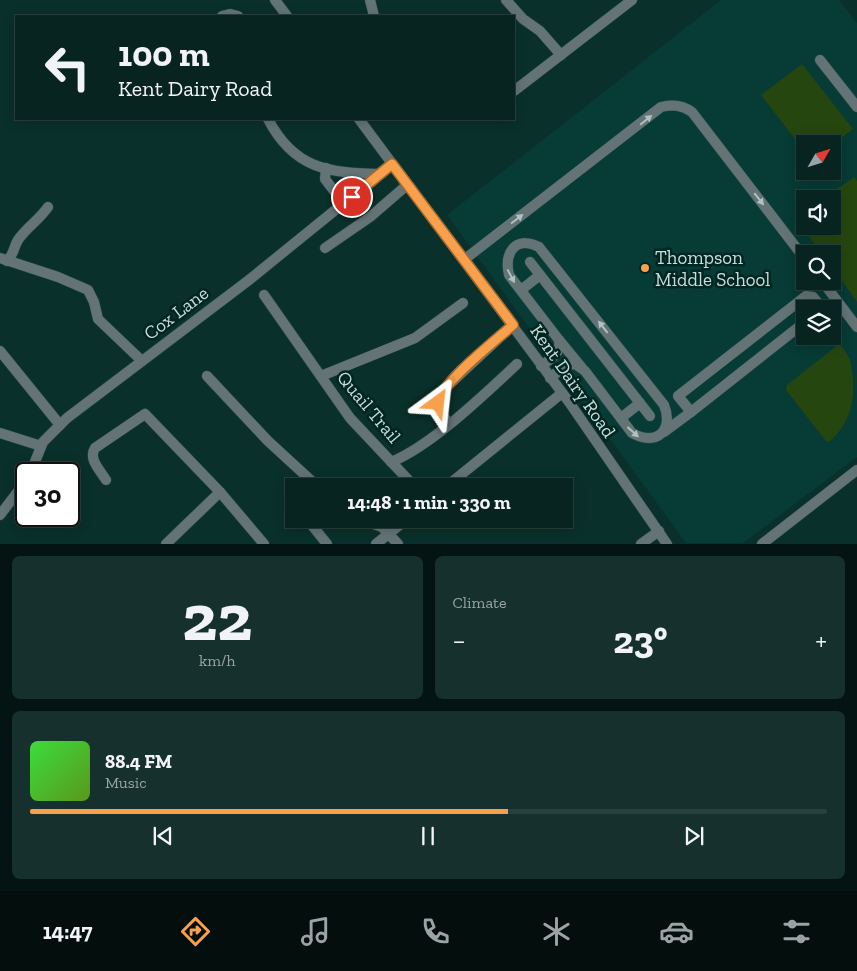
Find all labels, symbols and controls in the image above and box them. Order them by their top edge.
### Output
text: 100 m [118,33,210,75]
icon: left [35,35,100,100]
text: Kent Dairy Road [118,75,272,102]
one-way arrow [639,114,652,125]
north arrow [796,135,841,180]
map controls [796,135,841,345]
pin [331,176,373,218]
icon: arrive [338,183,366,211]
button: sound [796,190,841,235]
one-way arrow [754,192,764,206]
one-way arrow [510,214,524,224]
button: search [796,245,841,290]
place label: Thompson Middle School [655,246,770,291]
marker: Thompson Middle School [639,262,651,274]
one-way arrow [507,268,515,283]
street label: Cox Lane [139,281,213,345]
button: layers [796,300,841,345]
street label: Kent Dairy Road [525,320,621,443]
one-way arrow [598,321,608,334]
street label: Quail Trail [332,366,406,448]
position arrow [411,376,463,428]
one-way arrow [627,426,639,437]
speed limit sign: 30 [15,462,80,527]
text: 14:48 · 1 min · 330 m [347,491,511,514]
text: 22 [182,579,252,657]
text: Climate [453,593,507,612]
text: 23° [613,617,668,663]
text: − [453,624,466,657]
text: + [815,624,827,657]
text: km/h [199,651,236,670]
text: 88.4 FM [105,750,172,773]
text: Music [105,773,147,792]
icon: previous [149,822,177,850]
icon: pause [414,822,442,850]
icon: next [680,822,708,850]
icon: directions [178,914,213,949]
icon: music [298,914,333,949]
icon: phone [418,914,453,949]
icon: climate [539,914,574,949]
icon: car [659,914,694,949]
icon: filters [779,914,814,949]
text: 14:47 [43,918,93,945]

